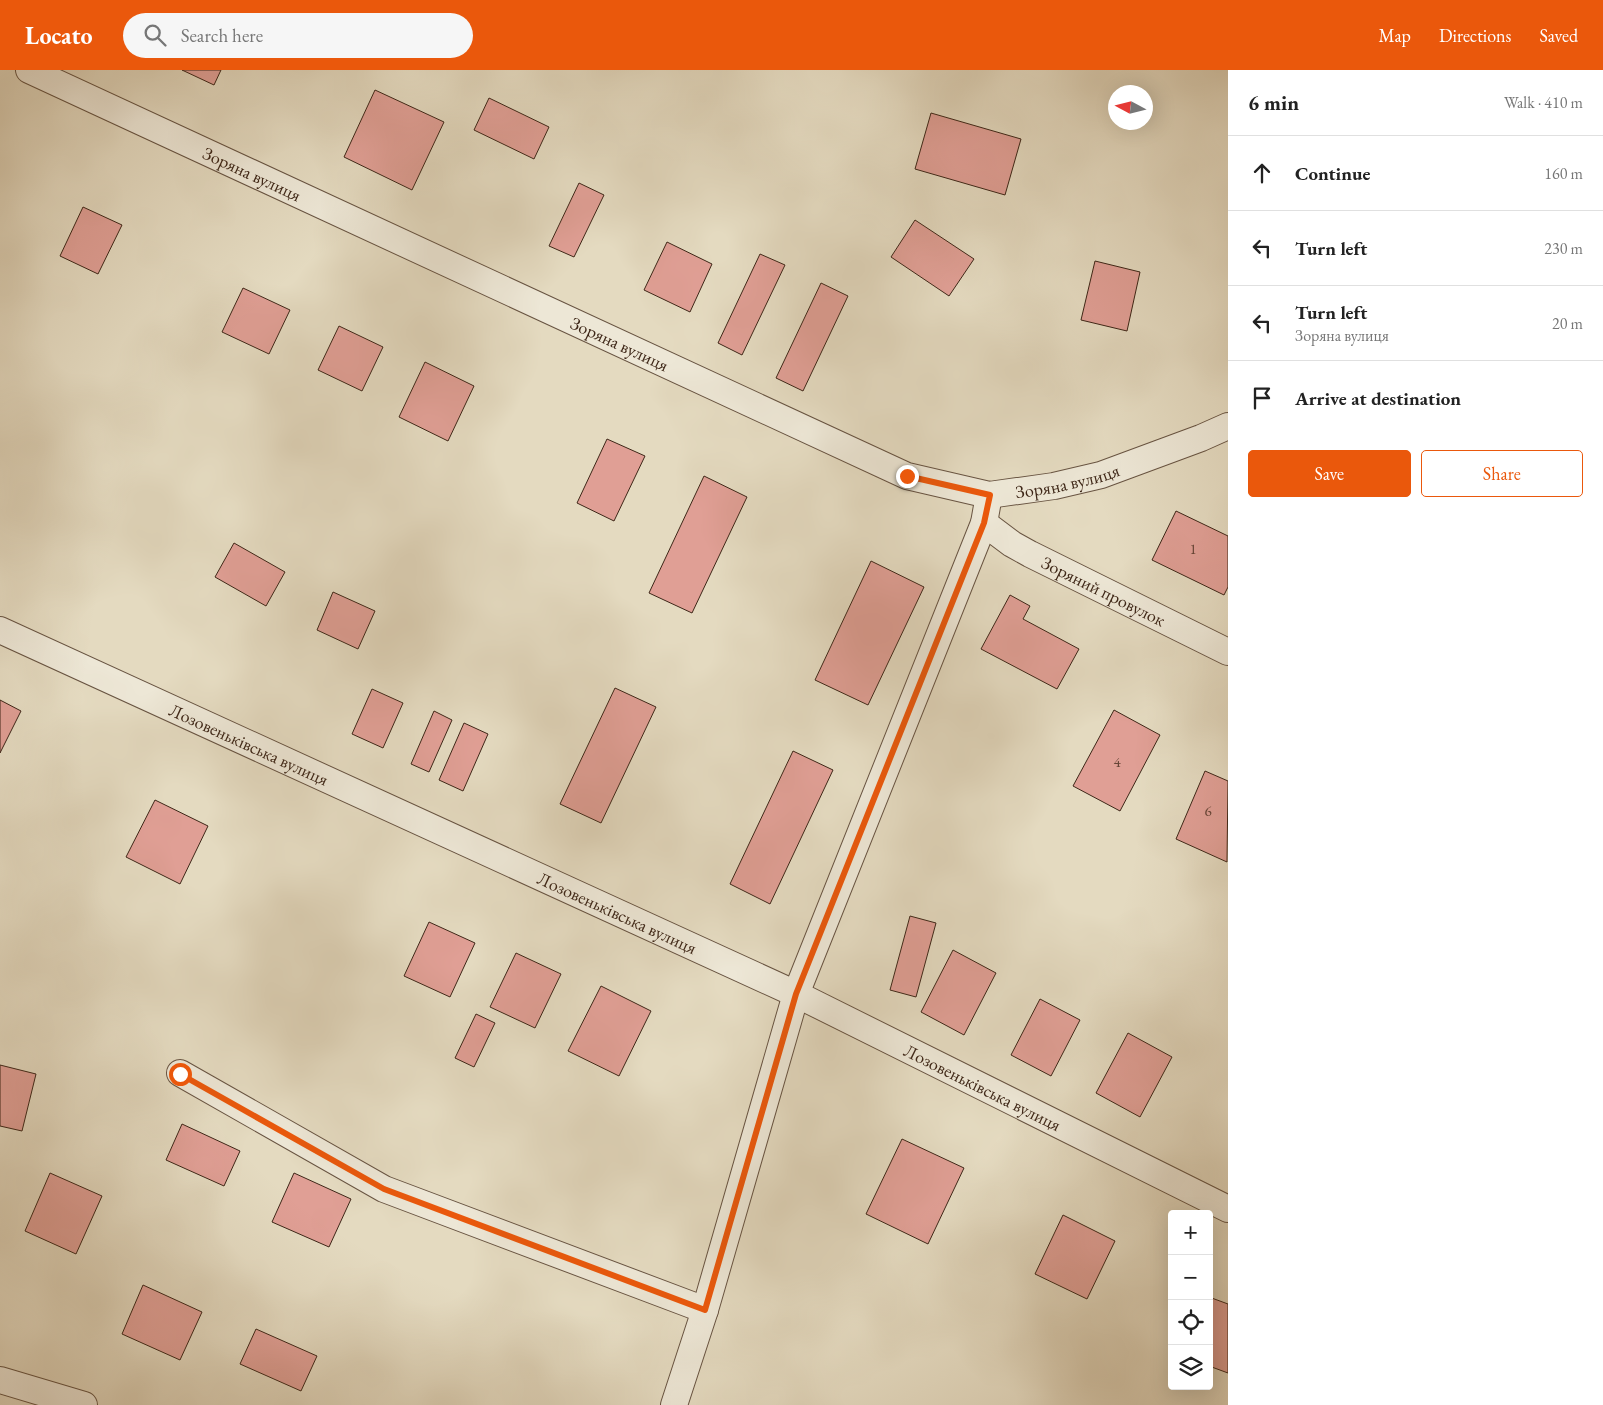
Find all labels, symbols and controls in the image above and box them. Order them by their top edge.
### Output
search box [123,13,473,58]
text: Locato [25,20,93,51]
icon: search [141,21,169,49]
text: Search here [181,23,263,48]
text: Map [1379,24,1411,47]
text: Directions [1439,24,1511,47]
text: Saved [1539,24,1578,47]
north arrow [1108,85,1153,130]
text: 6 min [1248,89,1299,116]
text: Walk · 410 m [1504,92,1583,113]
street label: Зоряна вулиця [199,141,305,206]
icon: ahead [1248,159,1276,187]
text: Continue [1295,161,1370,186]
text: 160 m [1544,163,1583,184]
icon: left [1248,234,1276,262]
text: Turn left [1295,236,1367,261]
text: 230 m [1544,238,1583,259]
text: Turn left [1295,300,1367,325]
icon: left [1248,309,1276,337]
street label: Зоряна вулиця [567,311,673,376]
text: 20 m [1552,313,1583,334]
text: Зоряна вулиця [1295,325,1389,346]
icon: arrive [1248,384,1276,412]
text: Arrive at destination [1295,386,1461,411]
button: Save [1248,450,1411,497]
button: Share [1421,450,1583,497]
street label: Зоряна вулиця [1014,458,1122,503]
route end [896,465,919,488]
house number: 1 [1189,539,1197,558]
street label: Зоряний провулок [1038,550,1170,631]
street label: Лозовеньківська вулиця [166,698,332,790]
house number: 4 [1113,752,1121,771]
house number: 6 [1204,801,1212,820]
street label: Лозовеньківська вулиця [534,866,701,959]
street label: Лозовеньківська вулиця [900,1038,1065,1136]
route start [169,1063,192,1086]
map controls [1168,1210,1213,1390]
button: + [1168,1210,1213,1255]
button: − [1168,1255,1213,1300]
button: locate [1168,1300,1213,1345]
button: layers [1168,1345,1213,1390]

